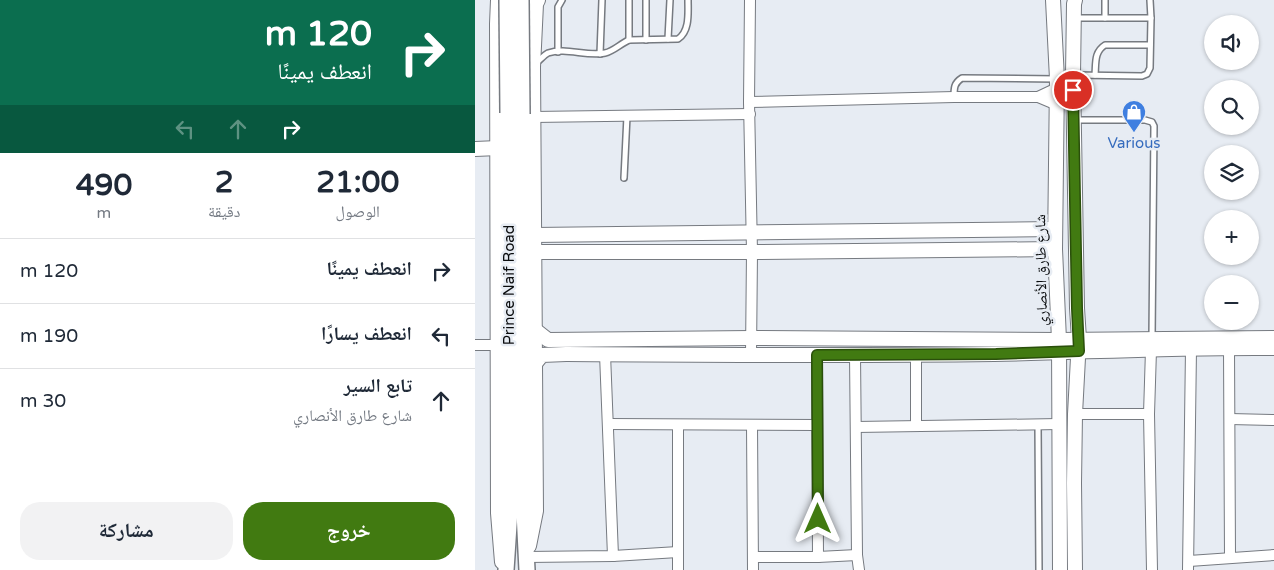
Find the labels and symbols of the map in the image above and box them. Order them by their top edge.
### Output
pin [1052,69,1094,111]
shop icon: Various [1121,99,1147,133]
place label: Various [1108,134,1160,152]
street label: شارع طارق الأنصاري [1031,214,1054,326]
street label: Prince Naif Road [500,225,518,345]
position arrow [791,492,843,544]

